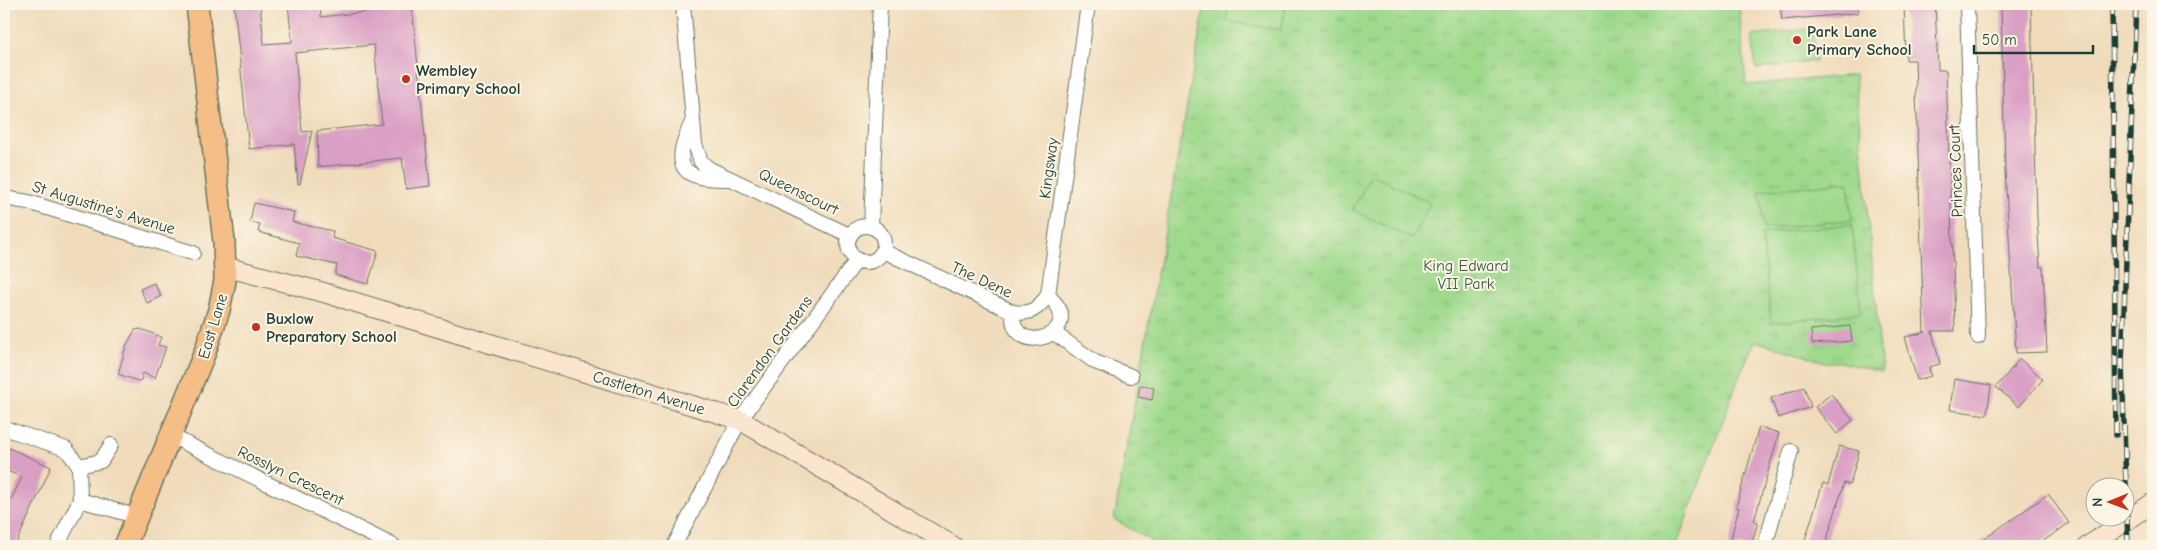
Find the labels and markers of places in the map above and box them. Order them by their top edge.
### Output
place label: Park Lane Primary School [1807,23,1912,59]
marker: Park Lane Primary School [1791,34,1803,46]
place label: Wembley Primary School [416,62,521,98]
marker: Wembley Primary School [400,73,412,85]
place label: Buxlow Preparatory School [266,310,397,346]
marker: Buxlow Preparatory School [250,321,262,333]

